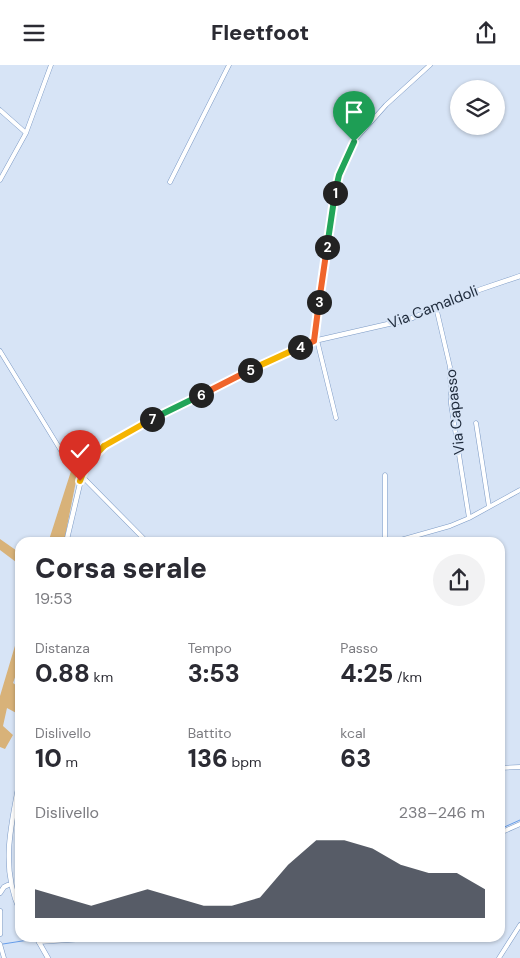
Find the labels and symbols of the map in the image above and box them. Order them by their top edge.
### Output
pin [333,91,375,142]
pin: 1 [322,181,348,205]
pin: 2 [314,235,340,259]
street label: Via Camaldoli [385,281,481,333]
pin: 3 [306,289,332,315]
pin: 4 [288,335,312,359]
pin: 5 [238,357,262,383]
street label: Via Capasso [441,368,469,456]
pin: 6 [188,383,214,407]
pin: 7 [140,407,164,431]
pin [59,430,101,481]

